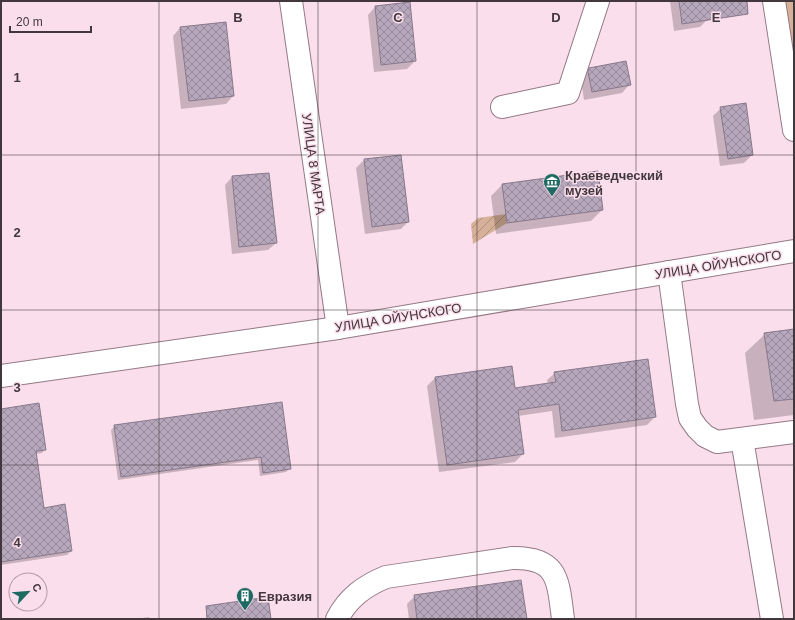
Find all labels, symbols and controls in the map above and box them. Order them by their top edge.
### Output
scale bar [10,8,91,34]
text: B [233,10,243,25]
text: C [393,10,403,25]
text: D [551,10,561,25]
text: E [712,10,721,25]
text: 20 m [16,15,43,29]
text: 1 [13,70,21,85]
street label: УЛИЦА 8 МАРТА [299,112,328,216]
place label: Краеведческий музей [565,168,663,198]
museum icon: Краеведческий музей [542,172,562,197]
text: 2 [13,225,21,240]
street label: УЛИЦА ОЙУНСКОГО [654,247,782,282]
street label: УЛИЦА ОЙУНСКОГО [334,300,462,335]
text: 3 [13,380,21,395]
text: 4 [13,535,21,550]
north arrow [8,572,48,612]
text: С [30,581,44,594]
building icon: Евразия [235,586,255,611]
place label: Евразия [258,589,312,604]

